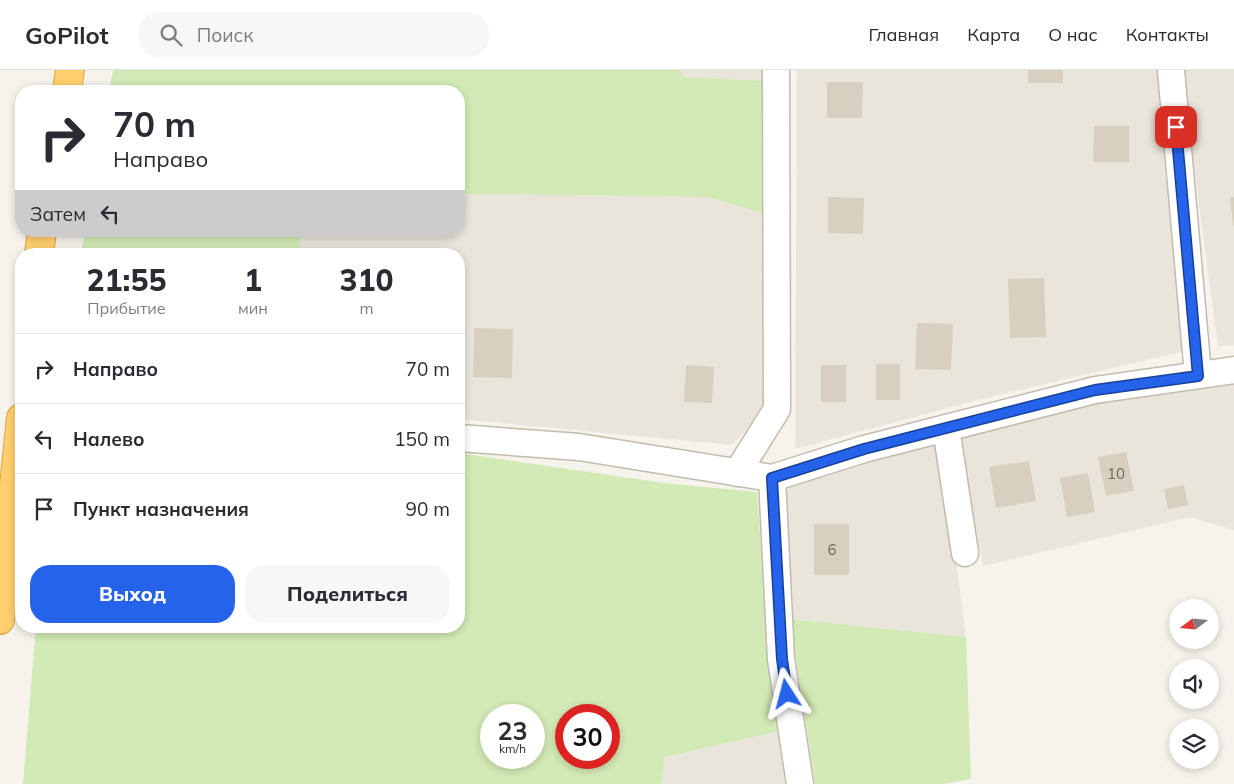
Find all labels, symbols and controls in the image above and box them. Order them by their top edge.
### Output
search box [139,12,489,57]
text: GoPilot [25,20,109,50]
icon: search [157,21,185,49]
text: Поиск [197,23,253,47]
text: Главная [869,23,939,46]
text: Карта [967,23,1020,46]
text: О нас [1048,23,1098,46]
text: Контакты [1126,23,1209,46]
text: 70 m [113,102,196,146]
icon: right [30,105,95,170]
pin [1155,106,1197,148]
icon: arrive [1162,113,1190,141]
text: Направо [113,145,208,173]
icon: left [96,200,124,228]
text: Затем [30,202,86,226]
text: 21:55 [87,261,166,299]
text: 1 [244,261,262,299]
text: 310 [339,261,393,299]
text: Прибытие [87,298,166,318]
text: мин [238,298,268,318]
text: m [359,298,373,318]
icon: right [30,355,58,383]
text: Направо [73,357,158,381]
text: 70 m [406,357,450,381]
icon: left [30,425,58,453]
text: Налево [73,427,145,451]
text: 150 m [394,427,450,451]
house number: 10 [1107,464,1125,483]
icon: arrive [30,495,58,523]
text: Пункт назначения [73,497,249,521]
text: 90 m [406,497,450,521]
house number: 6 [827,540,837,559]
button: Выход [30,565,235,623]
button: Поделиться [245,565,450,623]
north arrow [1169,599,1219,649]
map controls [1169,599,1219,769]
button: sound [1169,659,1219,709]
position arrow [760,667,812,719]
speed limit sign: 30 [555,704,620,769]
text: 23 [497,715,528,746]
button: layers [1169,719,1219,769]
text: km/h [499,741,526,756]

